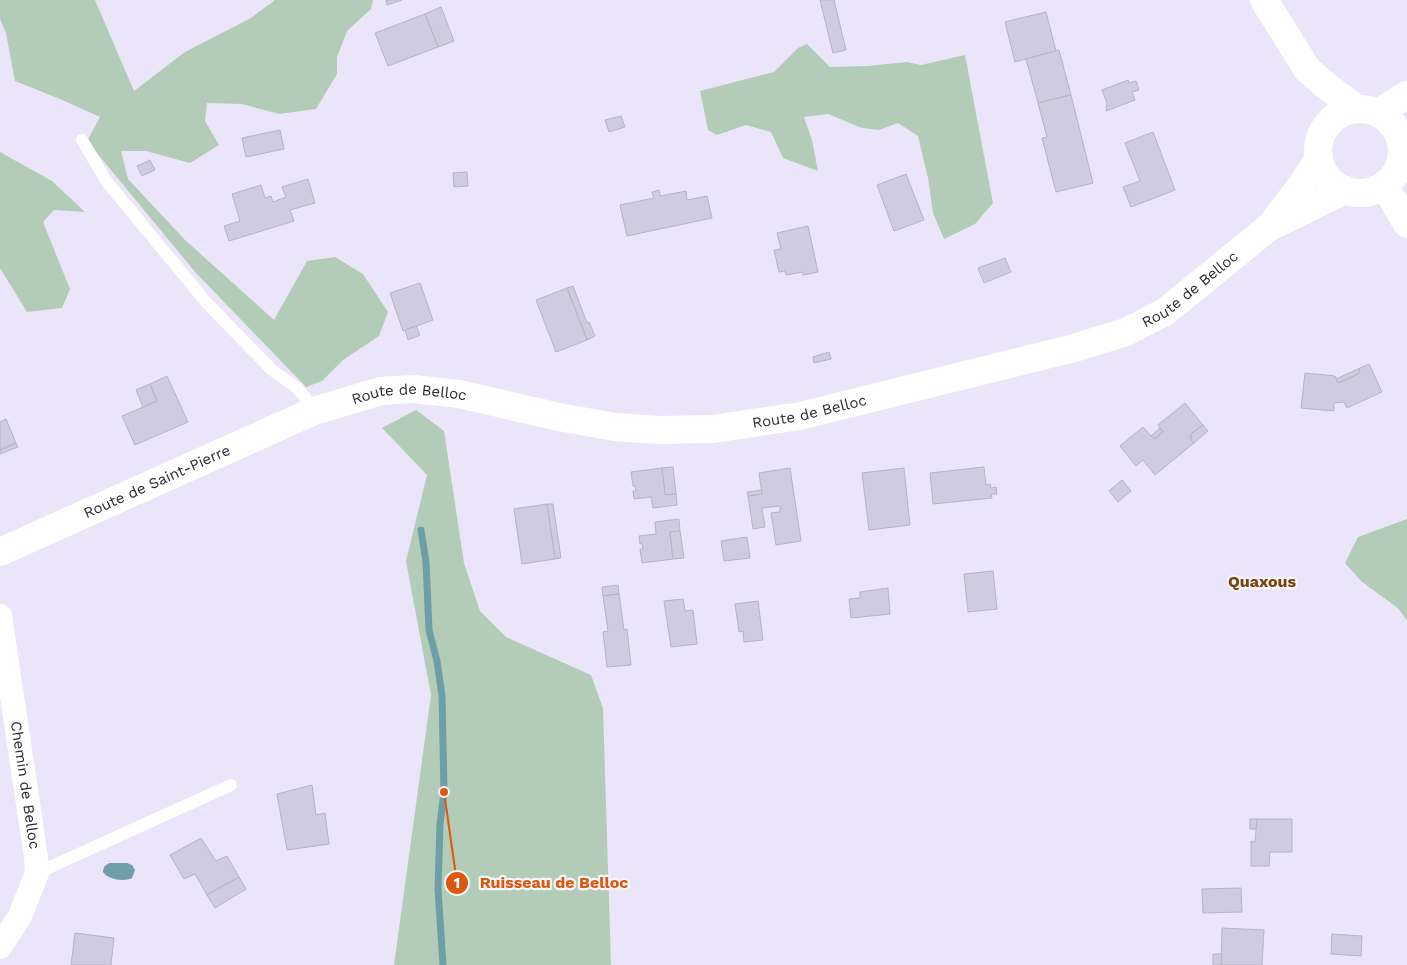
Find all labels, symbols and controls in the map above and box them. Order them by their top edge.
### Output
street label: Route de Belloc [1139,247,1242,331]
street label: Route de Belloc [349,380,469,408]
street label: Route de Belloc [751,391,868,432]
street label: Route de Saint-Pierre [81,441,233,522]
district label: Quaxous [1228,572,1296,591]
street label: Chemin de Belloc [7,720,44,850]
callout: Ruisseau de Belloc [444,867,638,898]
text: Ruisseau de Belloc [480,873,628,892]
text: 1 [454,874,460,892]

